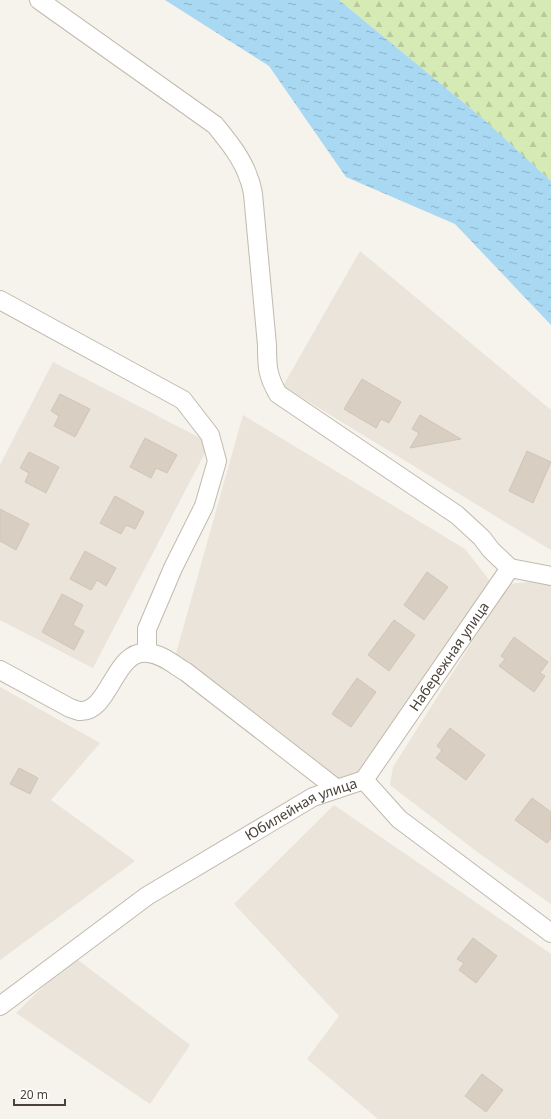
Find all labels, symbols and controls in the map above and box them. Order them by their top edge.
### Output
street label: Набережная улица [404,598,493,715]
street label: Юбилейная улица [241,773,359,845]
scale bar [14,1081,65,1107]
text: 20 m [20,1086,48,1103]

